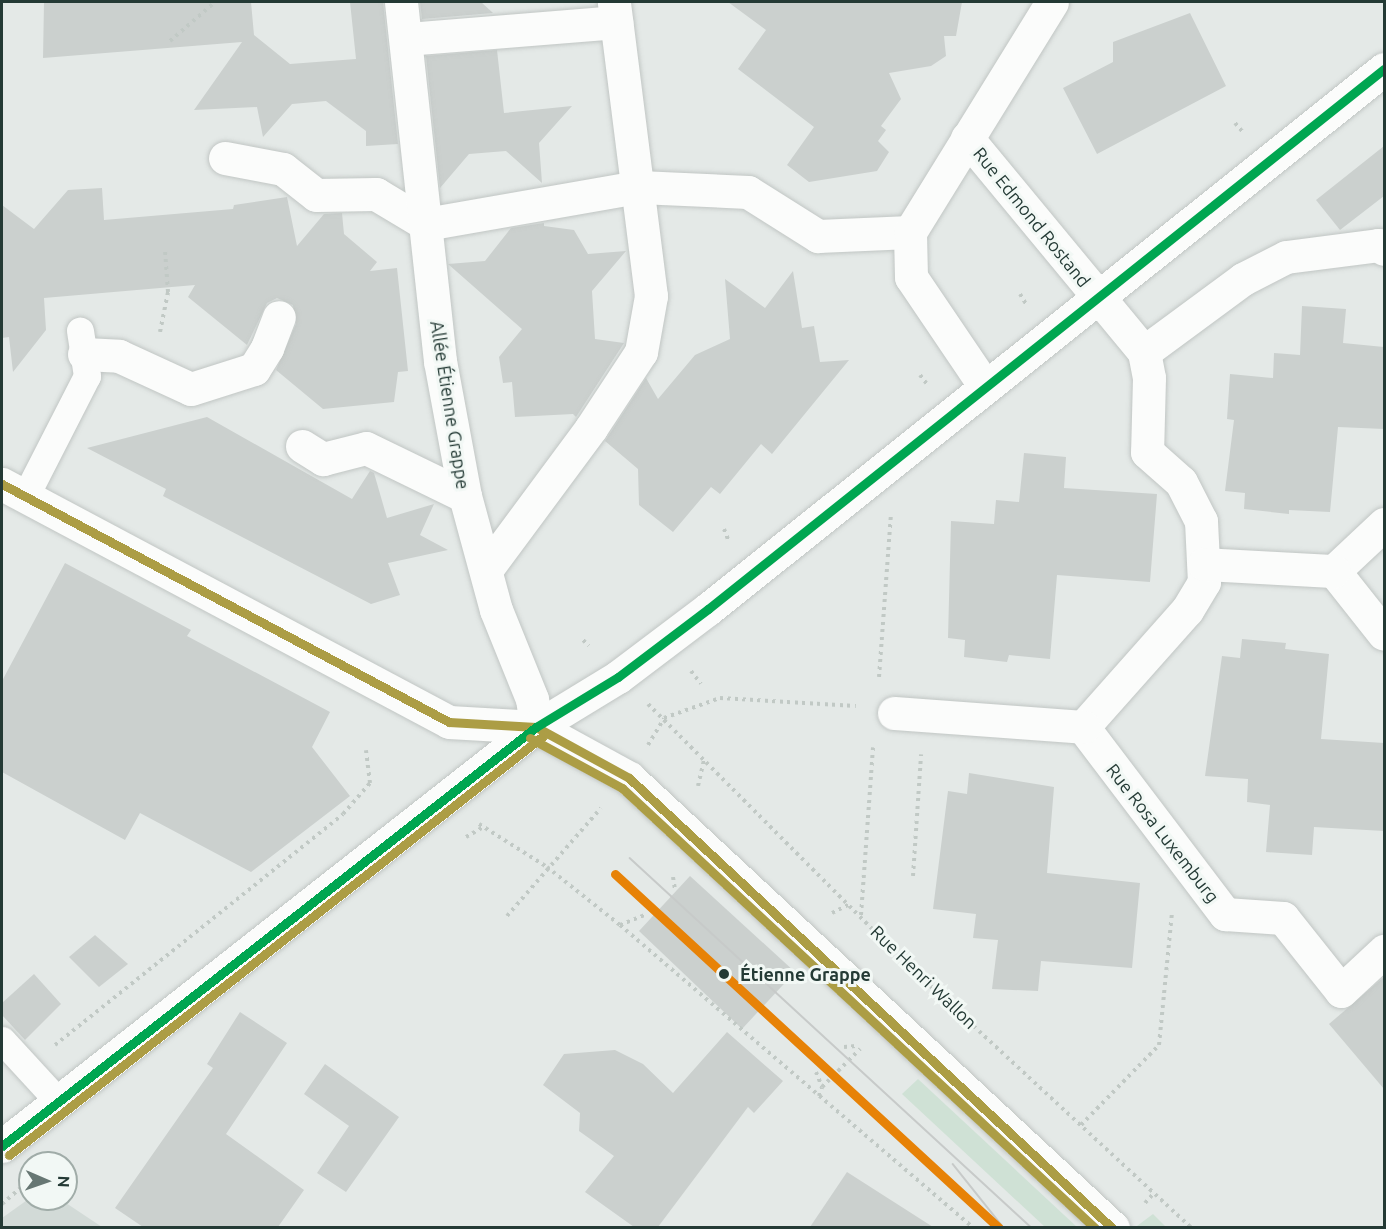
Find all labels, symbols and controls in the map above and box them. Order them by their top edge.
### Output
street label: Rue Edmond Rostand [969,143,1095,291]
street label: Allée Étienne Grappe [426,319,474,491]
street label: Rue Rosa Luxemburg [1102,759,1224,907]
street label: Rue Henri Wallon [866,921,982,1033]
marker: Étienne Grappe [713,963,735,985]
place label: Étienne Grappe [740,963,871,985]
north arrow [18,1151,78,1211]
text: N [55,1175,73,1188]

